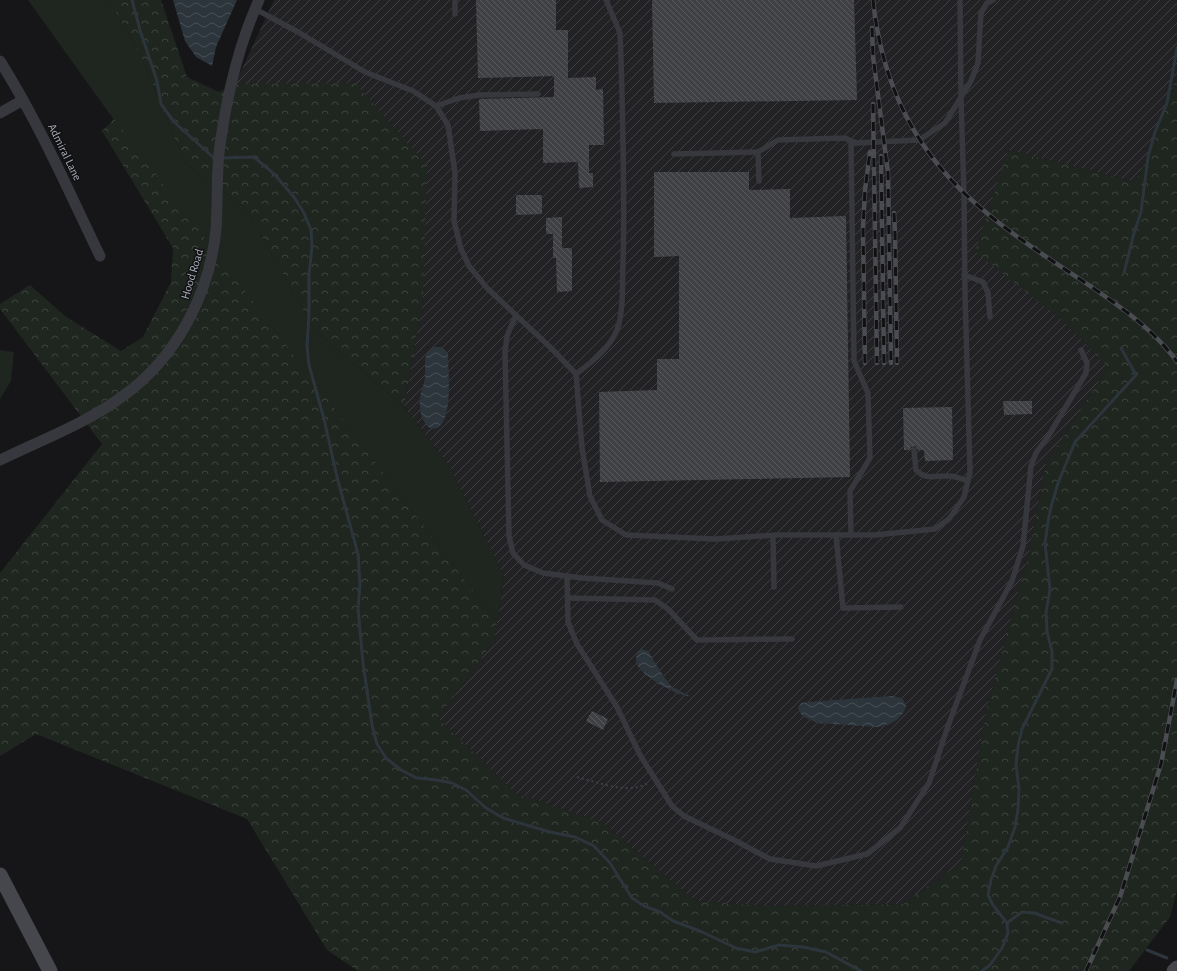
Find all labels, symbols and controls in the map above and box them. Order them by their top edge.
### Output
street label: Admiral Lane [46,122,84,182]
street label: Hood Road [179,247,205,301]

